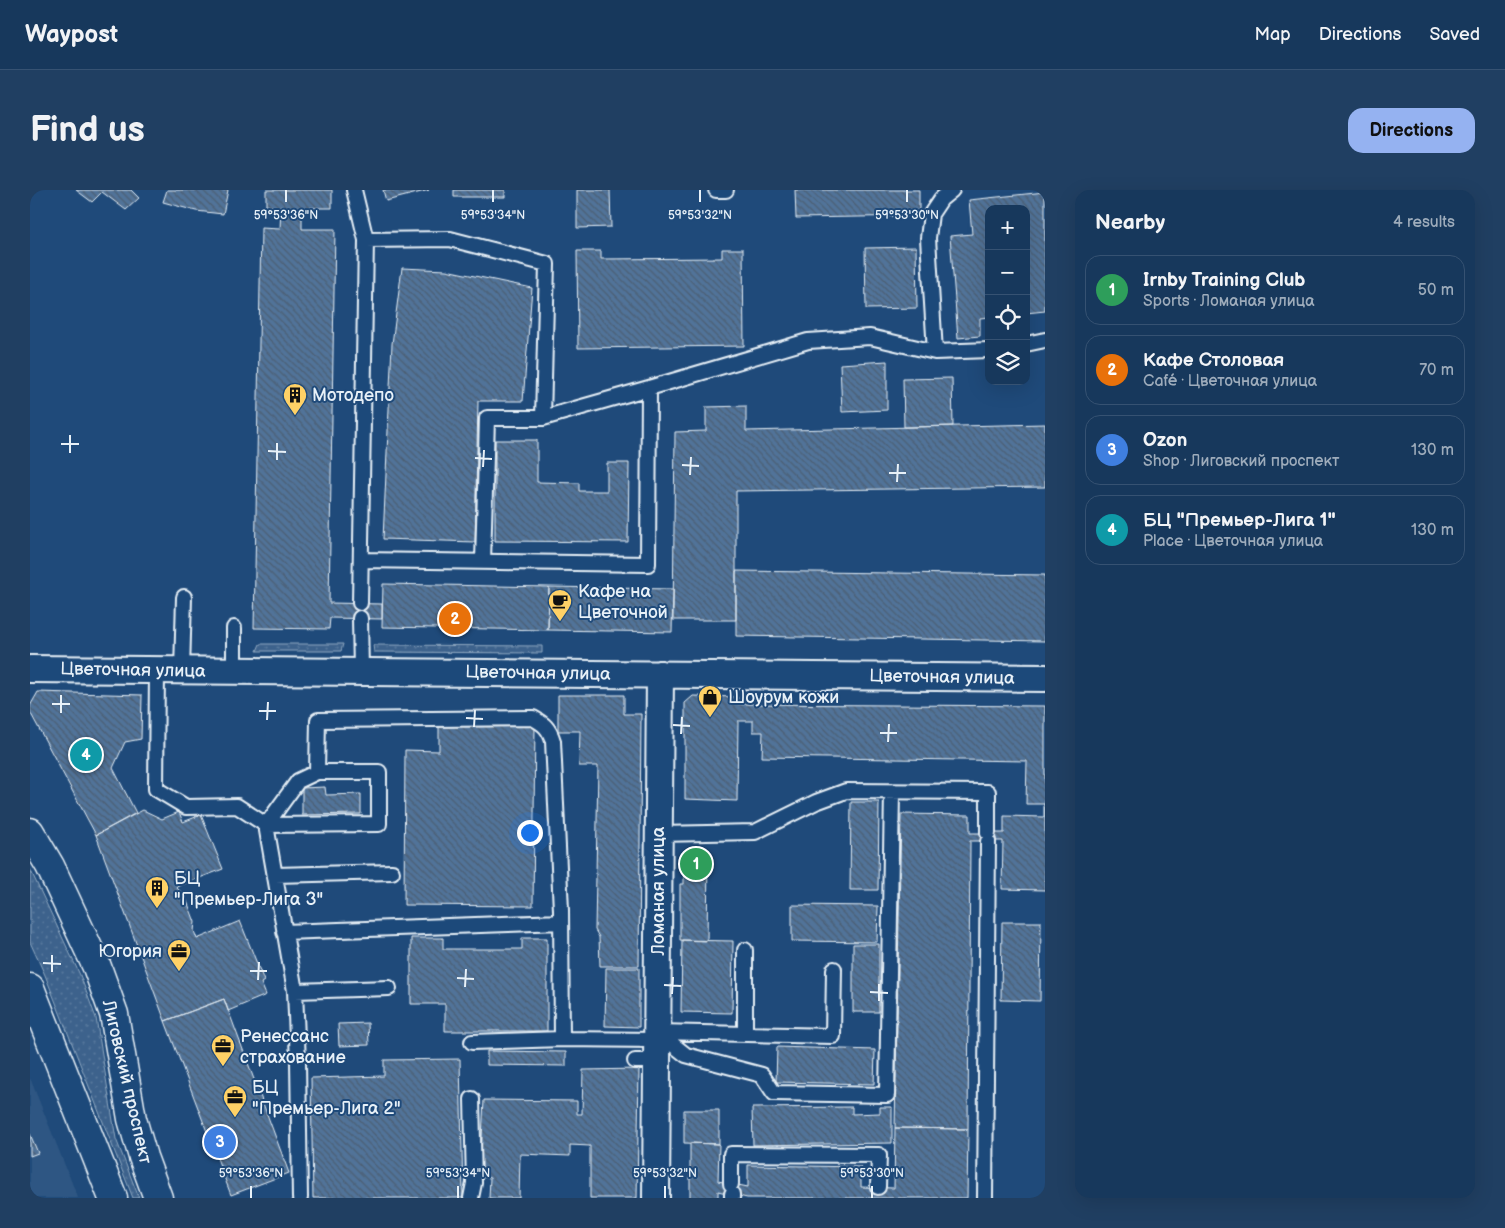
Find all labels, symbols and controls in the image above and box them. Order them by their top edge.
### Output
text: Waypost [25,20,118,49]
text: Map [1255,24,1291,45]
text: Directions [1319,24,1401,45]
text: Saved [1429,24,1480,45]
button: Directions [1348,108,1475,153]
text: Find us [30,109,145,152]
map controls [985,205,1030,385]
button: + [985,205,1030,250]
text: 59°53'36"N [254,208,318,223]
text: 59°53'34"N [461,208,525,223]
text: 59°53'32"N [668,208,732,223]
text: 59°53'30"N [875,208,939,223]
text: Nearby [1095,210,1165,235]
text: 4 results [1393,213,1455,232]
button: − [985,250,1030,295]
text: Irnby Training Club [1143,269,1306,292]
text: 1 [1109,281,1115,300]
text: 50 m [1418,281,1454,300]
text: Sports · Ломаная улица [1143,292,1315,311]
button: locate [985,295,1030,340]
button: layers [985,340,1030,385]
text: Кафе Столовая [1143,349,1284,372]
text: 2 [1107,361,1117,380]
text: 70 m [1419,361,1454,380]
text: Café · Цветочная улица [1143,372,1317,391]
building icon: Мотодепо [282,382,308,416]
place label: Мотодепо [312,385,394,406]
text: Ozon [1143,429,1187,452]
text: 3 [1107,441,1117,460]
text: 130 m [1411,441,1454,460]
text: Shop · Лиговский проспект [1143,452,1339,471]
text: БЦ "Премьер-Лига 1" [1143,509,1336,532]
text: 4 [1107,521,1117,540]
text: 130 m [1411,521,1454,540]
text: Place · Цветочная улица [1143,532,1323,551]
place label: Кафе на Цветочной [578,581,668,623]
cafe icon: Кафе на Цветочной [547,588,573,622]
pin: 2 [439,600,471,638]
street label: Цветочная улица [60,658,206,682]
street label: Цветочная улица [465,661,611,685]
street label: Цветочная улица [869,665,1015,689]
shop icon: Шоурум кожи [697,684,723,718]
place label: Шоурум кожи [728,687,839,708]
pin: 4 [70,736,102,774]
your location [517,820,543,846]
street label: Ломаная улица [648,826,669,956]
pin: 1 [680,845,712,883]
place label: БЦ "Премьер-Лига 3" [174,868,323,910]
building icon: БЦ "Премьер-Лига 3" [144,875,170,909]
office icon: Югория [166,938,192,972]
place label: Югория [98,941,162,962]
street label: Лиговский проспект [98,997,156,1167]
place label: Ренессанс страхование [240,1026,346,1068]
office icon: Ренессанс страхование [210,1033,236,1067]
place label: БЦ "Премьер-Лига 2" [252,1077,401,1119]
office icon: БЦ "Премьер-Лига 2" [222,1084,248,1118]
pin: 3 [204,1123,236,1161]
text: 59°53'36"N [219,1166,283,1181]
text: 59°53'34"N [426,1166,490,1181]
text: 59°53'32"N [633,1166,697,1181]
text: 59°53'30"N [840,1166,904,1181]

